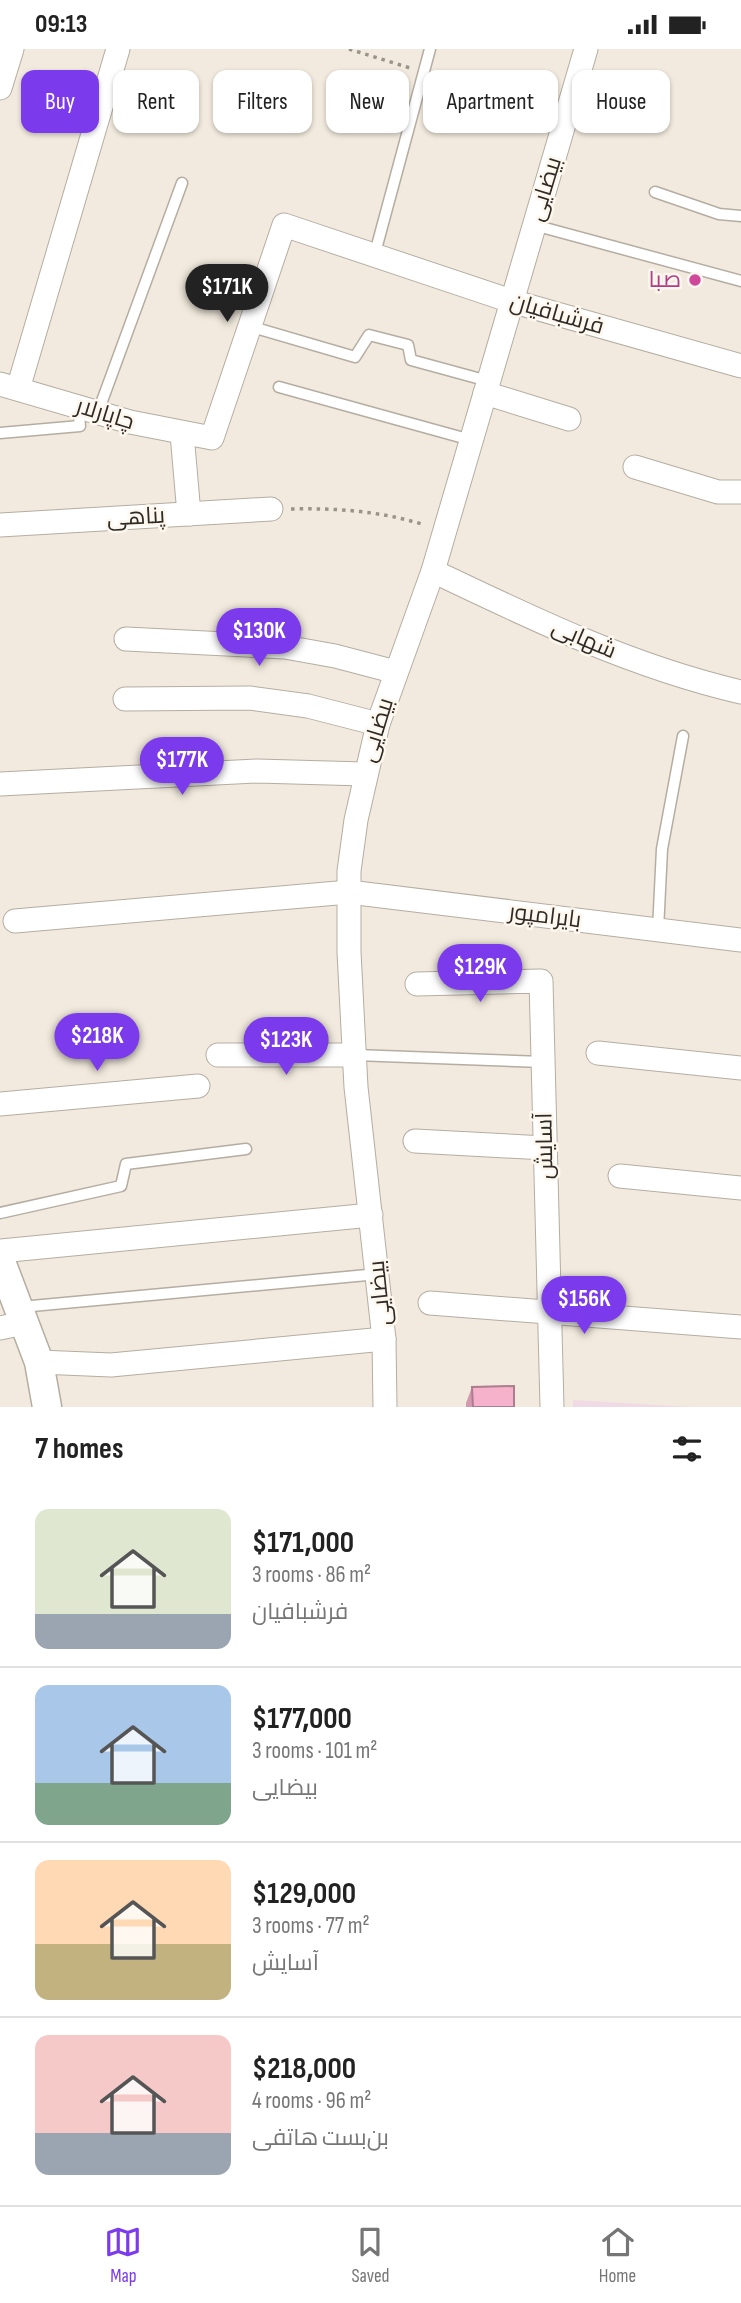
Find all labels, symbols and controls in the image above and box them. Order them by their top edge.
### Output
text: 09:13 [35,9,87,40]
chip: Buy [21,70,99,133]
chip: Rent [113,70,199,133]
chip: Filters [213,70,312,133]
chip: New [326,70,409,133]
chip: Apartment [423,70,558,133]
chip: House [572,70,670,133]
street label: بیضایی [522,153,568,225]
pin: $171K [178,265,276,324]
place label: صبا [649,266,681,294]
marker: صبا [687,272,703,288]
text: $171K [201,273,253,301]
street label: فرشبافیان [507,287,607,341]
street label: چاپارلار [71,391,137,436]
street label: پناهی [106,501,166,533]
pin: $130K [210,609,308,668]
street label: شهابی [547,613,621,665]
text: $130K [232,617,286,645]
street label: بیضایی [354,694,400,766]
pin: $177K [133,737,231,797]
text: $177K [156,746,208,774]
street label: بایرامپور [505,897,583,934]
pin: $129K [431,944,529,1004]
text: $129K [453,953,507,981]
pin: $218K [48,1013,146,1073]
pin: $123K [237,1017,335,1077]
text: $218K [70,1022,124,1050]
text: $123K [260,1026,312,1054]
street label: آسایش [530,1112,560,1180]
street label: بیضایی [363,1259,397,1327]
pin: $156K [535,1277,633,1336]
text: $156K [557,1285,611,1313]
icon: filters [668,1430,706,1468]
text: 7 homes [35,1431,123,1467]
text: $171,000 [252,1525,354,1561]
icon: home [91,1537,175,1621]
text: 3 rooms · 86 m² [252,1561,371,1589]
text: فرشبافیان [252,1598,348,1626]
text: $177,000 [252,1701,352,1737]
icon: home [91,1713,175,1797]
text: 3 rooms · 101 m² [252,1737,377,1765]
text: بیضایی [252,1774,318,1802]
text: $129,000 [252,1876,356,1912]
icon: home [91,1888,175,1972]
text: 3 rooms · 77 m² [252,1912,370,1940]
text: آسایش [252,1949,319,1977]
text: $218,000 [252,2051,356,2087]
icon: home [91,2063,175,2147]
text: 4 rooms · 96 m² [252,2087,371,2115]
text: بن‌بست هاتفی [252,2124,389,2152]
tab: Map [104,2223,142,2288]
tab: Saved [351,2223,390,2288]
tab: Home [599,2223,637,2288]

